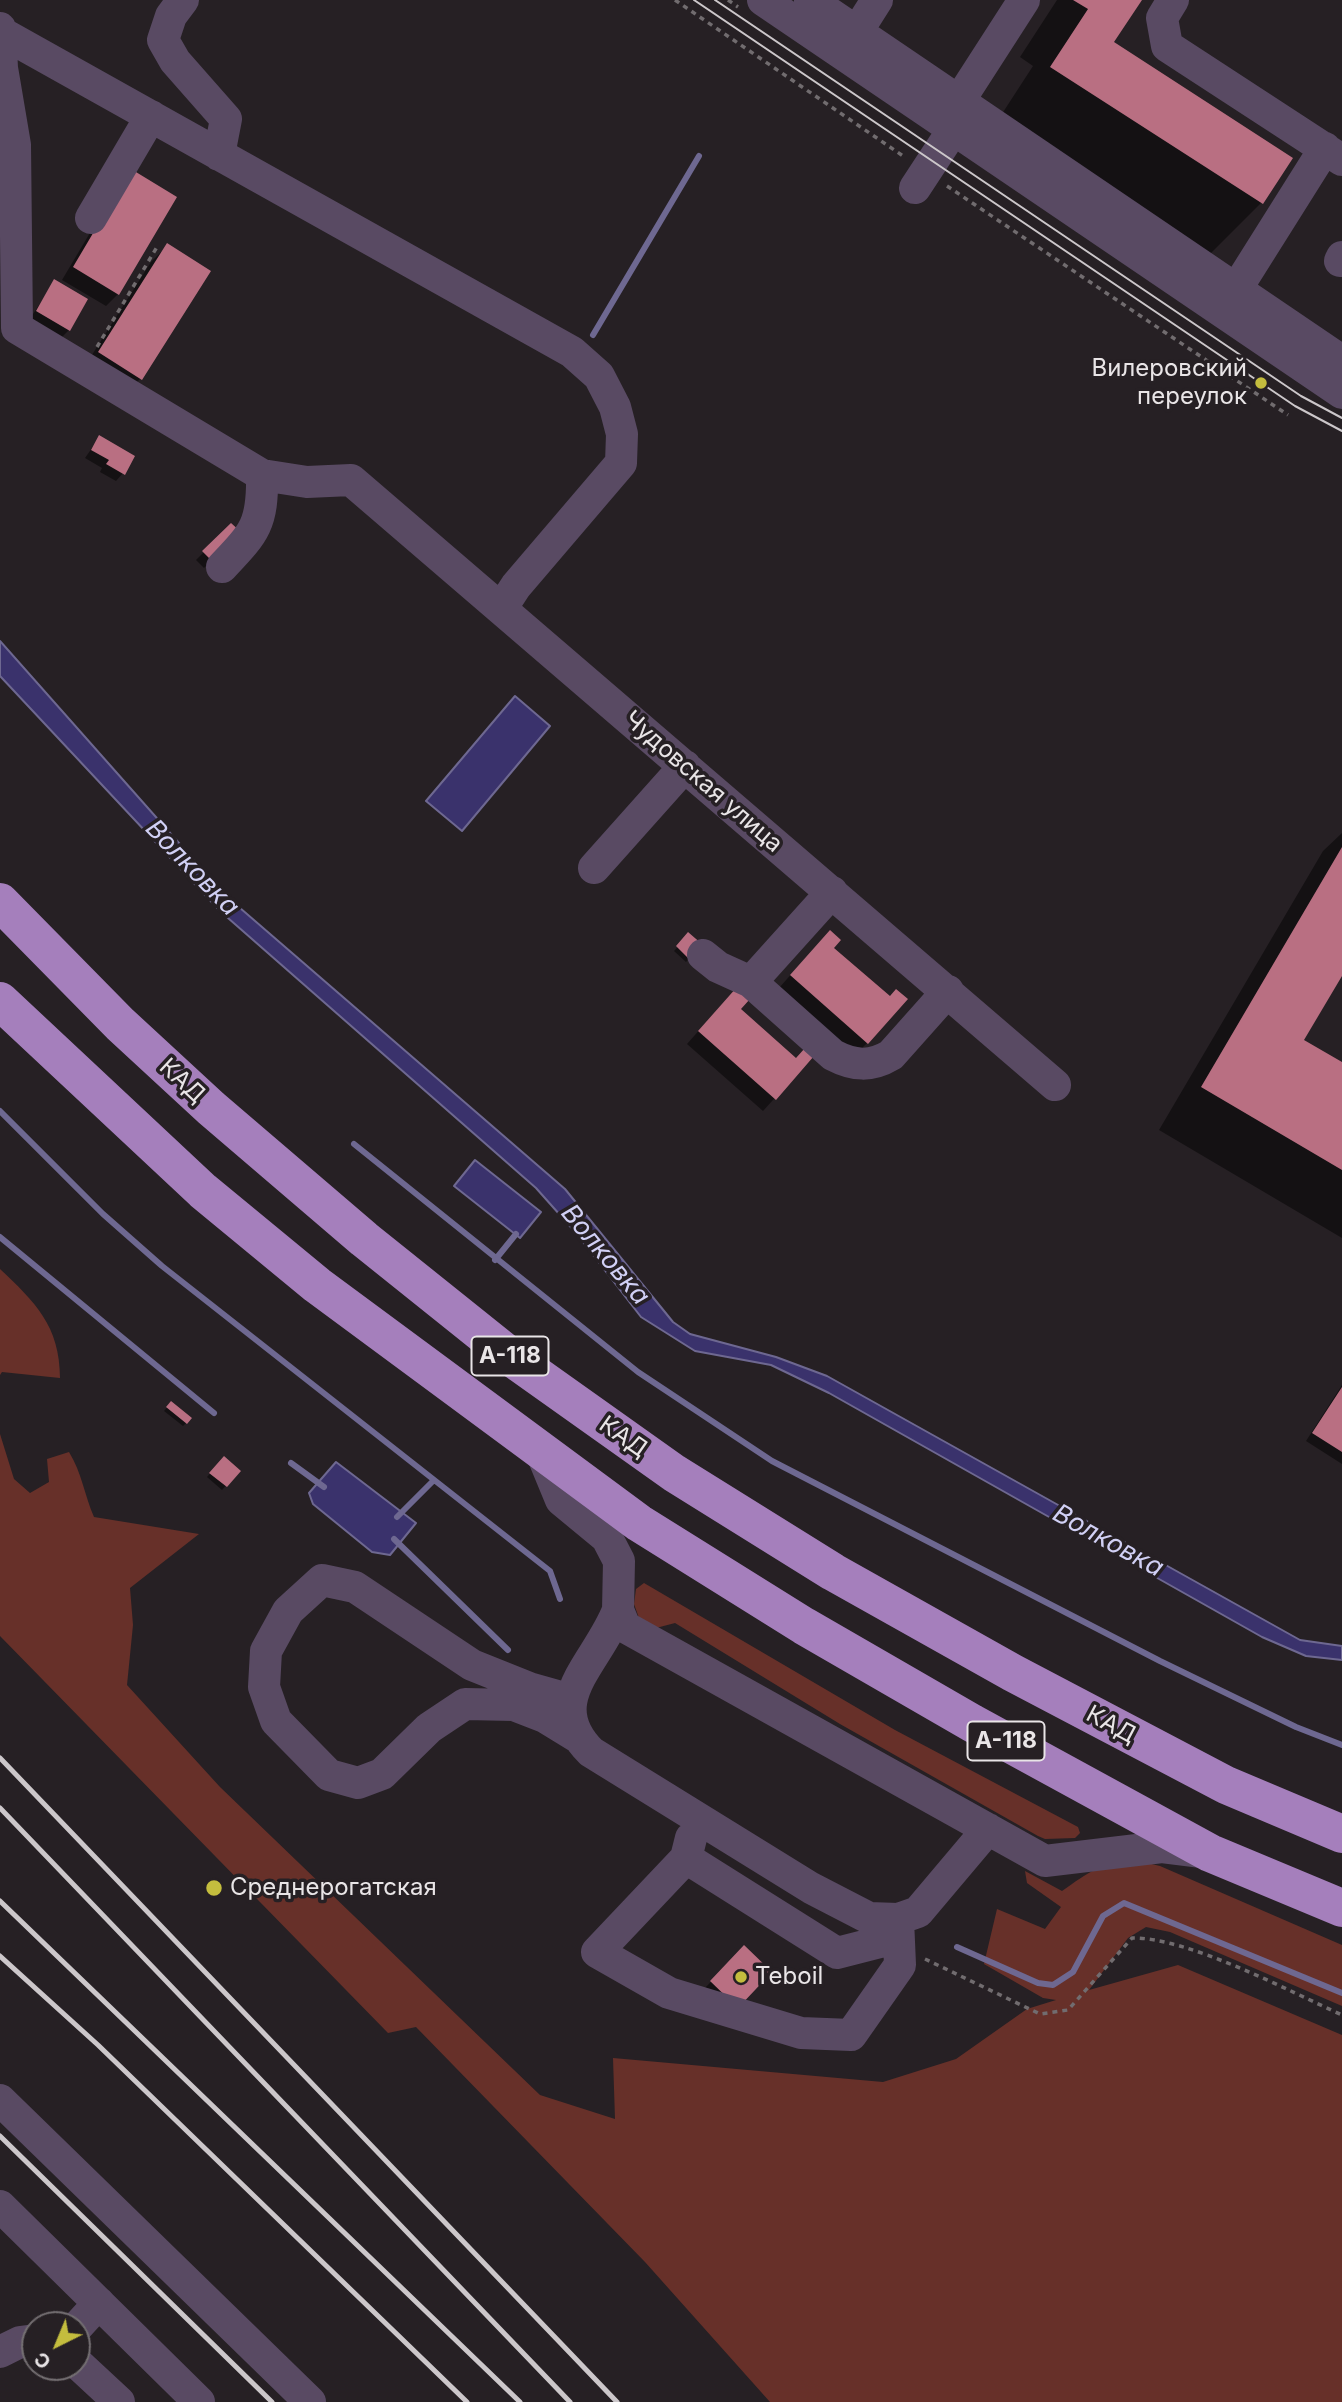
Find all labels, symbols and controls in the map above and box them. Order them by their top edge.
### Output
place label: Вилеровский переулок [1092,355,1247,411]
marker: Вилеровский переулок [1253,375,1269,391]
street label: Чудовская улица [618,705,788,859]
water label: Волковка [139,813,245,923]
street label: КАД [153,1053,211,1109]
water label: Волковка [554,1198,656,1312]
road number: А-118 [472,1336,548,1376]
street label: КАД [593,1410,653,1464]
water label: Волковка [1047,1498,1169,1584]
street label: КАД [1081,1700,1141,1750]
road number: А-118 [968,1722,1044,1760]
place label: Среднерогатская [230,1874,437,1902]
marker: Среднерогатская [204,1878,224,1898]
place label: Teboil [755,1963,823,1991]
marker: Teboil [733,1969,749,1985]
north arrow [21,2311,91,2381]
text: С [30,2347,56,2373]

